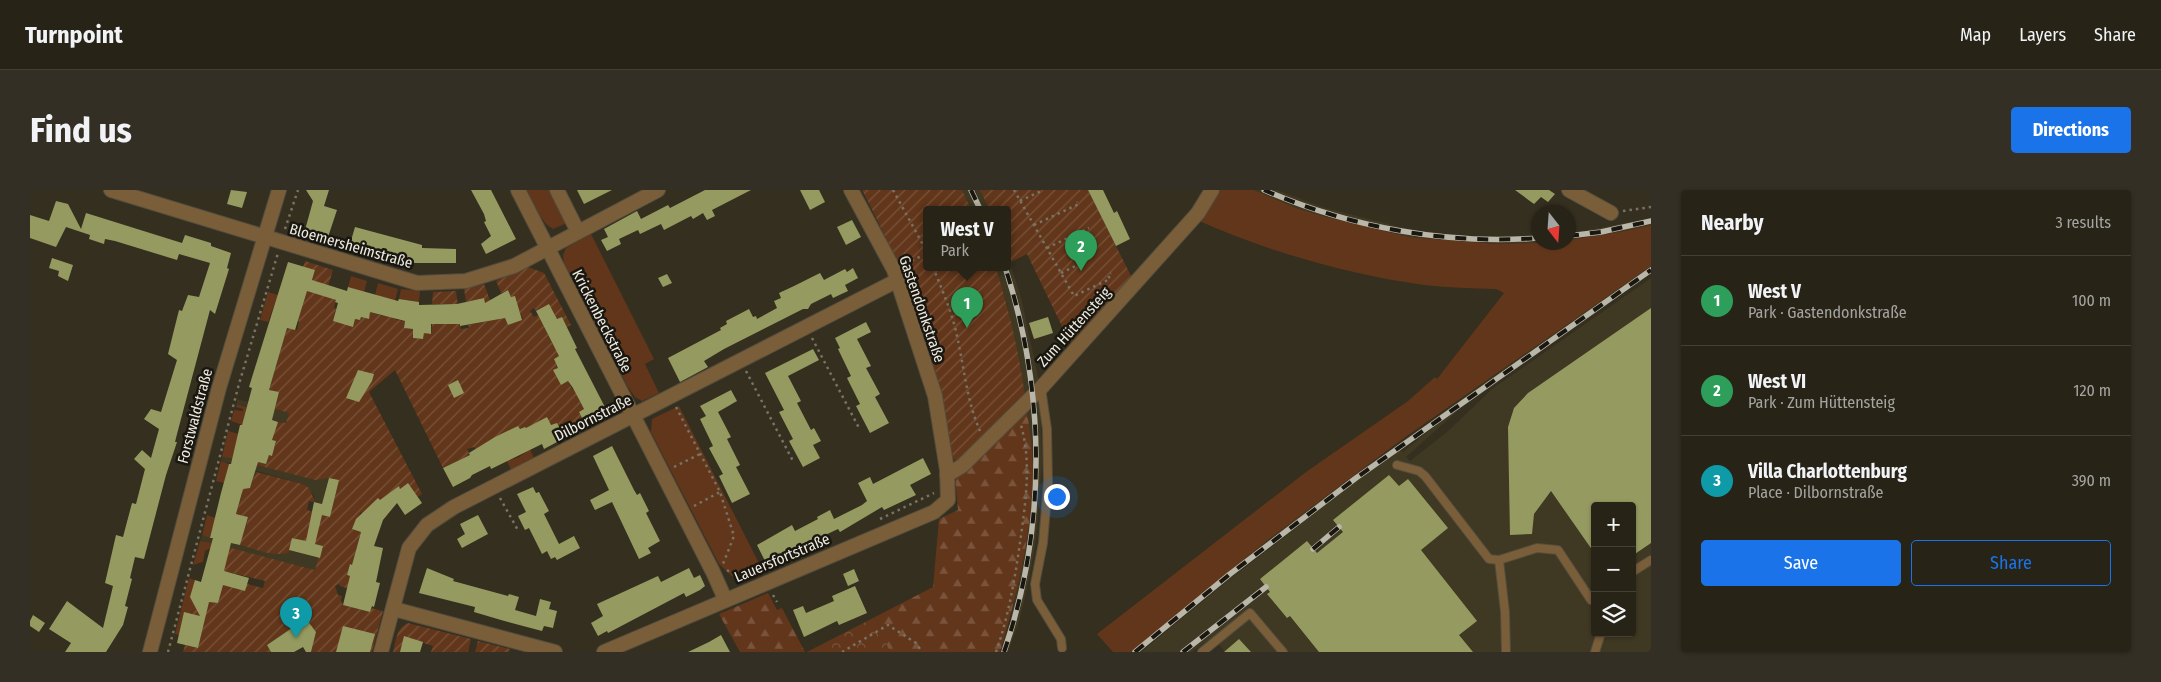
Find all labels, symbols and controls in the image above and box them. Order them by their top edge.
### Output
text: Turnpoint [25,21,123,49]
text: Map [1960,24,1991,46]
text: Layers [2019,24,2066,46]
text: Share [2094,24,2136,46]
button: Directions [2011,107,2131,153]
text: Find us [30,109,132,151]
north arrow [1531,205,1576,250]
popup [923,206,1011,271]
text: Nearby [1701,210,1763,236]
text: 3 results [2055,213,2111,232]
text: West V [940,218,994,241]
street label: Bloemersheimstraße [287,220,415,272]
pin: 2 [1065,230,1097,271]
text: Park [940,241,969,260]
street label: Gastendonkstraße [895,253,949,365]
street label: Krickenbeckstraße [568,267,636,375]
text: West V [1748,280,1801,303]
street label: Zum Hüttensteig [1034,284,1114,370]
pin: 1 [951,287,983,328]
text: 1 [1714,291,1720,310]
text: 100 m [2072,291,2111,310]
text: Park · Gastendonkstraße [1748,303,1907,322]
street label: Forstwaldstraße [174,366,216,466]
text: West VI [1748,370,1806,393]
text: 2 [1713,381,1721,400]
text: 120 m [2073,381,2111,400]
street label: Dilbornstraße [551,391,635,445]
text: Park · Zum Hüttensteig [1748,393,1895,412]
text: Villa Charlottenburg [1748,460,1907,483]
text: 3 [1713,471,1721,490]
text: 390 m [2072,471,2111,490]
text: Place · Dilbornstraße [1748,483,1884,502]
your location [1044,484,1070,510]
map controls [1591,502,1636,637]
button: + [1591,502,1636,547]
street label: Lauersfortstraße [732,530,832,586]
button: Save [1701,540,1901,586]
button: Share [1911,540,2111,586]
button: − [1591,547,1636,592]
button: layers [1591,592,1636,637]
pin: 3 [280,597,312,638]

